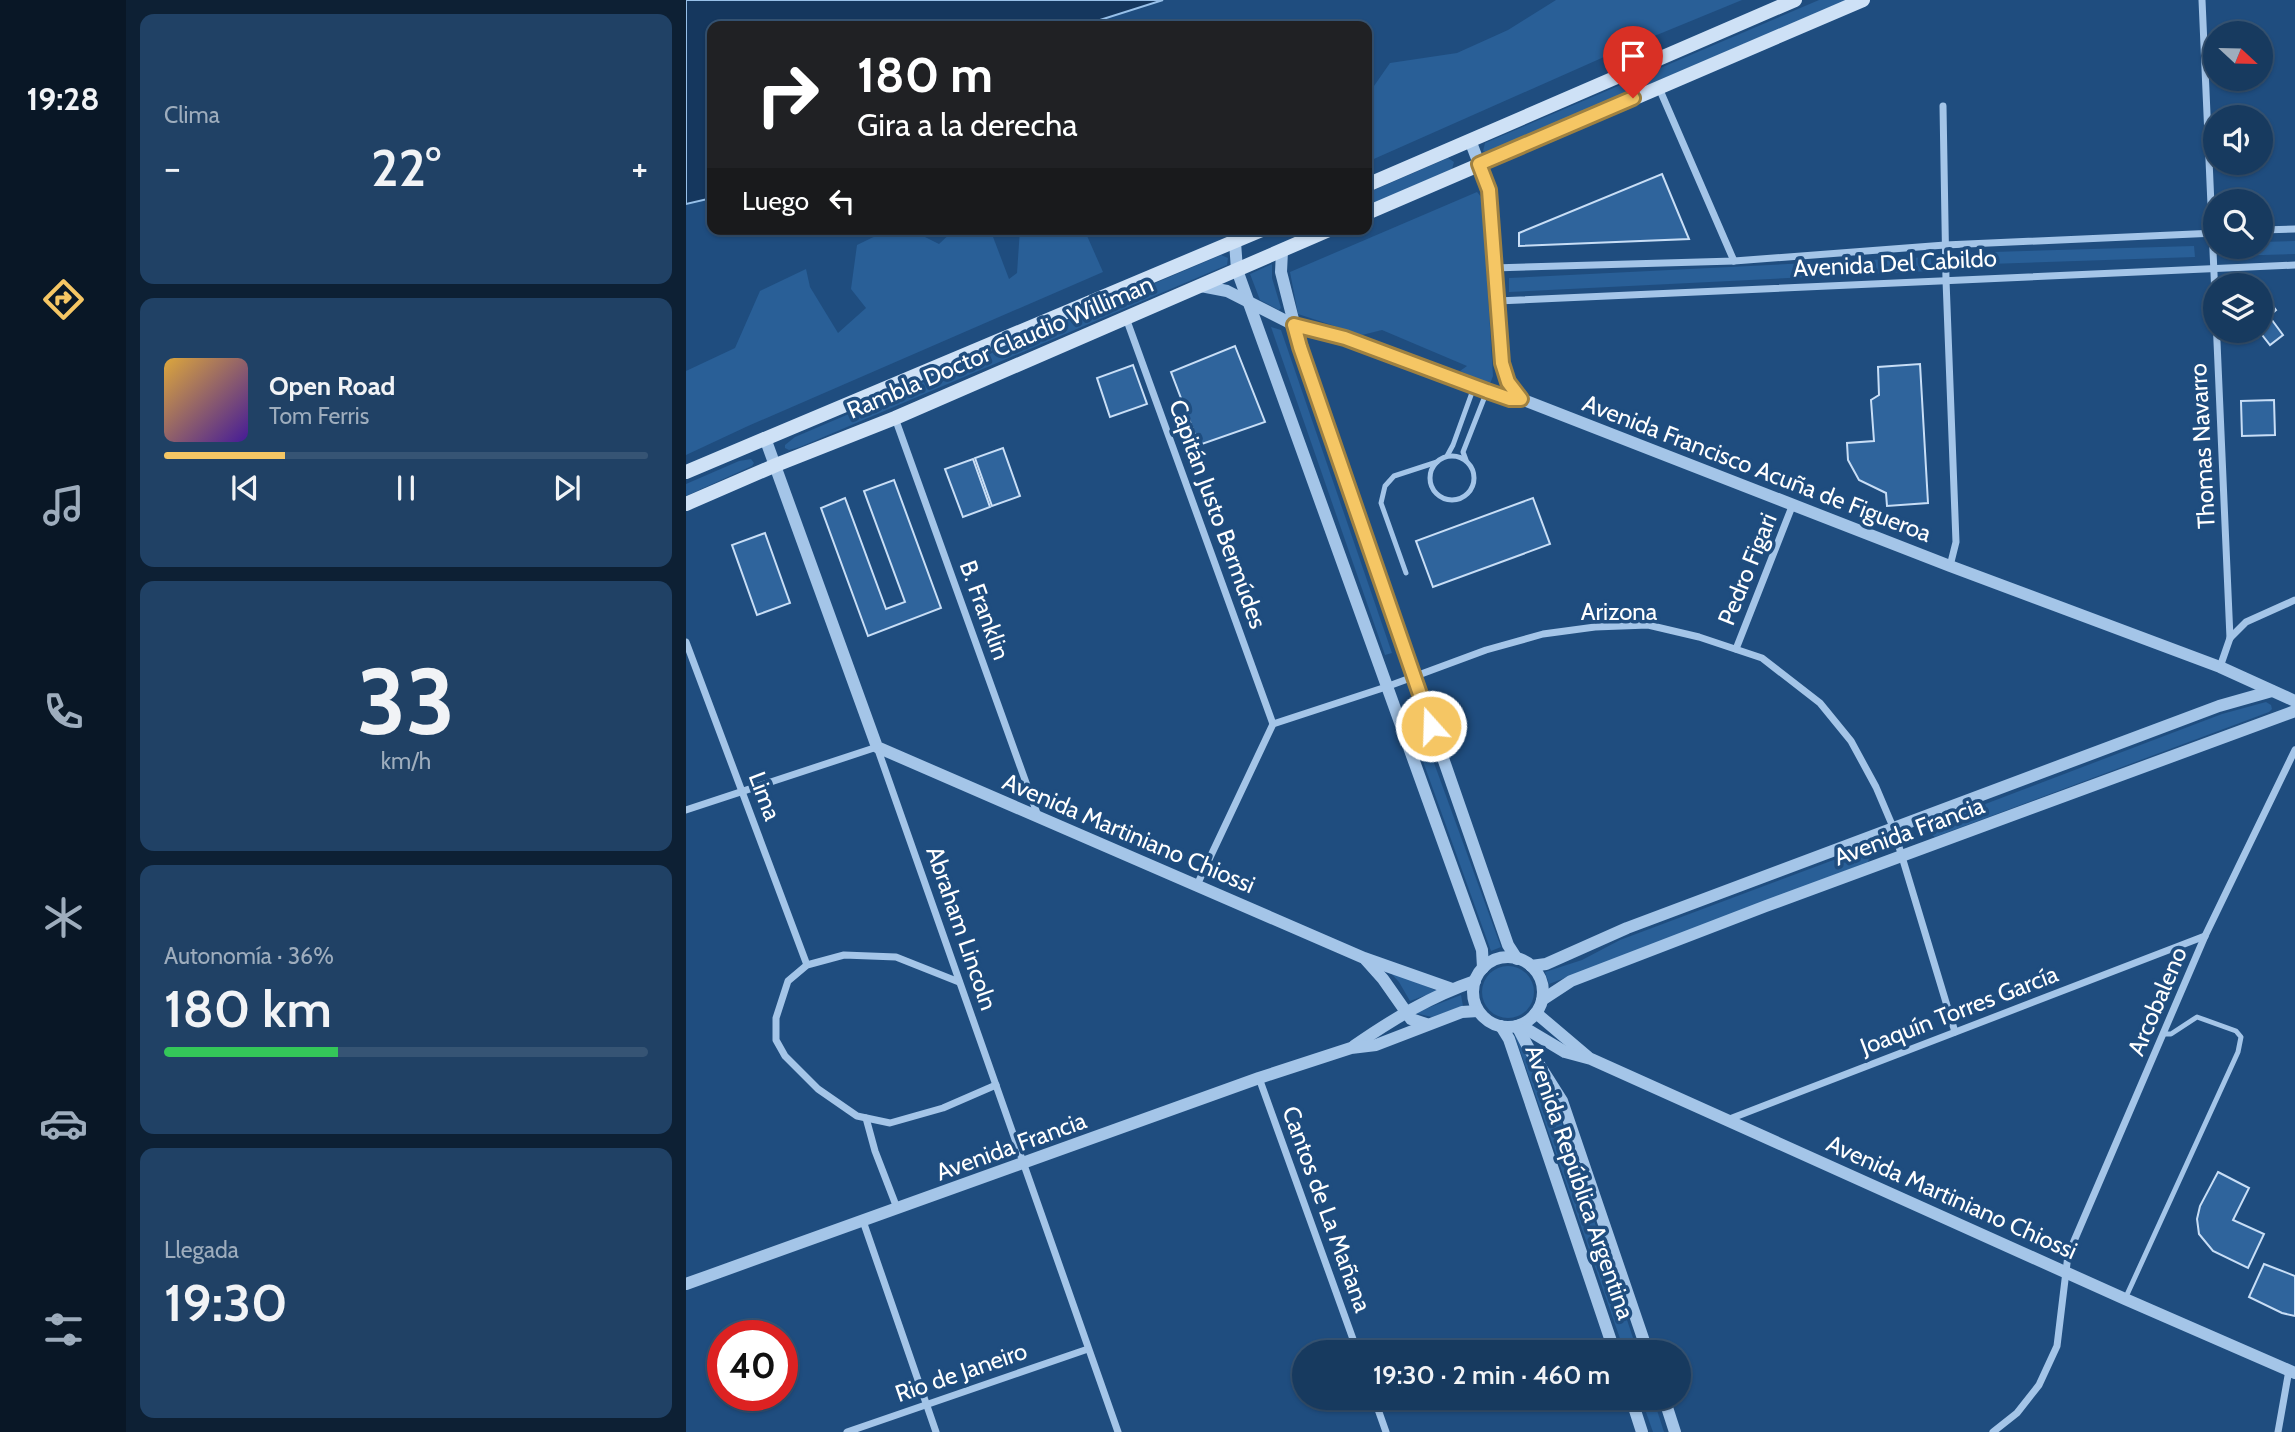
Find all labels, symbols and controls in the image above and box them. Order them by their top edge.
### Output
north arrow [2203,21,2273,91]
map controls [2203,21,2273,343]
pin [1603,26,1663,98]
icon: arrive [1614,37,1652,75]
text: 180 m [857,45,993,104]
icon: right [742,49,833,140]
text: 19:28 [26,79,100,118]
text: Clima [164,101,220,129]
text: Gira a la derecha [857,105,1078,144]
button: sound [2203,105,2273,175]
text: 22° [371,136,441,199]
text: − [164,144,181,191]
text: + [631,144,648,191]
icon: left [823,182,861,220]
text: Luego [742,185,809,217]
button: search [2203,189,2273,259]
street label: Avenida Del Cabildo [1792,243,1998,283]
street label: Rambla Doctor Claudio Williman [842,269,1158,425]
button: layers [2203,273,2273,343]
icon: directions [39,275,88,324]
street label: Thomas Navarro [2183,362,2221,530]
text: Open Road [269,370,395,402]
street label: Avenida Francisco Acuña de Figueroa [1579,388,1936,548]
street label: Capitán Justo Bermúdes [1163,396,1273,632]
text: Tom Ferris [269,402,369,430]
icon: previous [226,469,264,507]
icon: pause [387,469,425,507]
icon: next [548,469,586,507]
icon: music [39,481,88,530]
street label: Pedro Figari [1711,509,1783,629]
street label: B. Franklin [954,556,1016,664]
street label: Arizona [1581,597,1658,626]
text: 33 [357,646,455,757]
icon: phone [39,687,88,736]
position arrow [1394,689,1468,763]
text: km/h [381,747,431,775]
street label: Avenida Martiniano Chiossi [998,767,1260,899]
street label: Lima [743,768,788,825]
street label: Avenida Francia [1830,790,1989,872]
street label: Abraham Lincoln [920,842,1004,1014]
icon: climate [39,893,88,942]
text: Autonomía · 36% [164,942,334,970]
street label: Arcobaleno [2121,942,2193,1060]
street label: Joaquín Torres García [1855,959,2062,1061]
text: 180 km [164,977,332,1040]
street label: Avenida República Argentina [1519,1041,1641,1324]
icon: car [39,1099,88,1148]
street label: Cantos de La Mañana [1276,1102,1378,1316]
street label: Avenida Francia [932,1105,1091,1187]
street label: Avenida Martiniano Chiossi [1822,1129,2082,1265]
text: Llegada [164,1236,239,1264]
text: 19:30 [164,1271,288,1334]
icon: filters [39,1305,88,1354]
speed limit sign: 40 [707,1320,798,1411]
street label: Rio de Janeiro [891,1336,1031,1408]
text: 19:30 · 2 min · 460 m [1373,1359,1610,1391]

